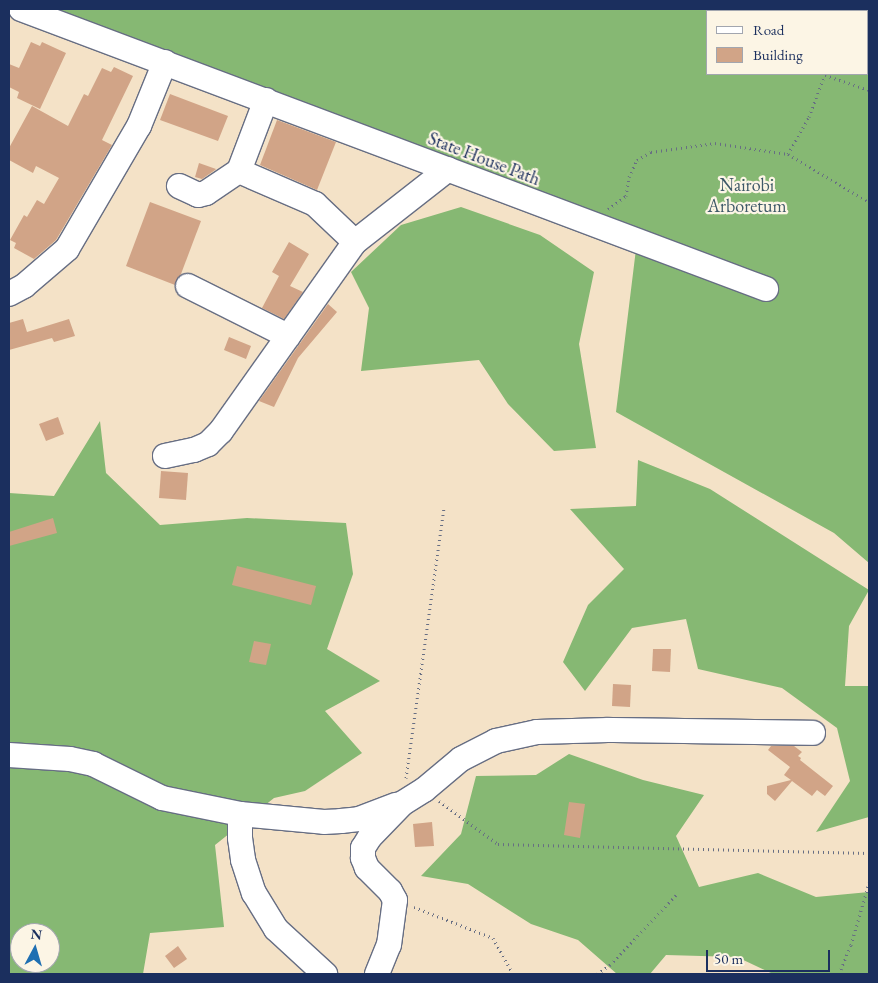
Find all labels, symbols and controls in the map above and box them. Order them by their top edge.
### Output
legend [706,10,868,75]
text: Road [753,20,784,39]
text: Building [753,45,803,64]
street label: State House Path [425,128,543,190]
park label: Nairobi Arboretum [708,175,786,218]
north arrow [10,923,60,973]
text: N [30,925,43,944]
scale bar [708,940,832,972]
text: 50 m [714,949,743,968]

